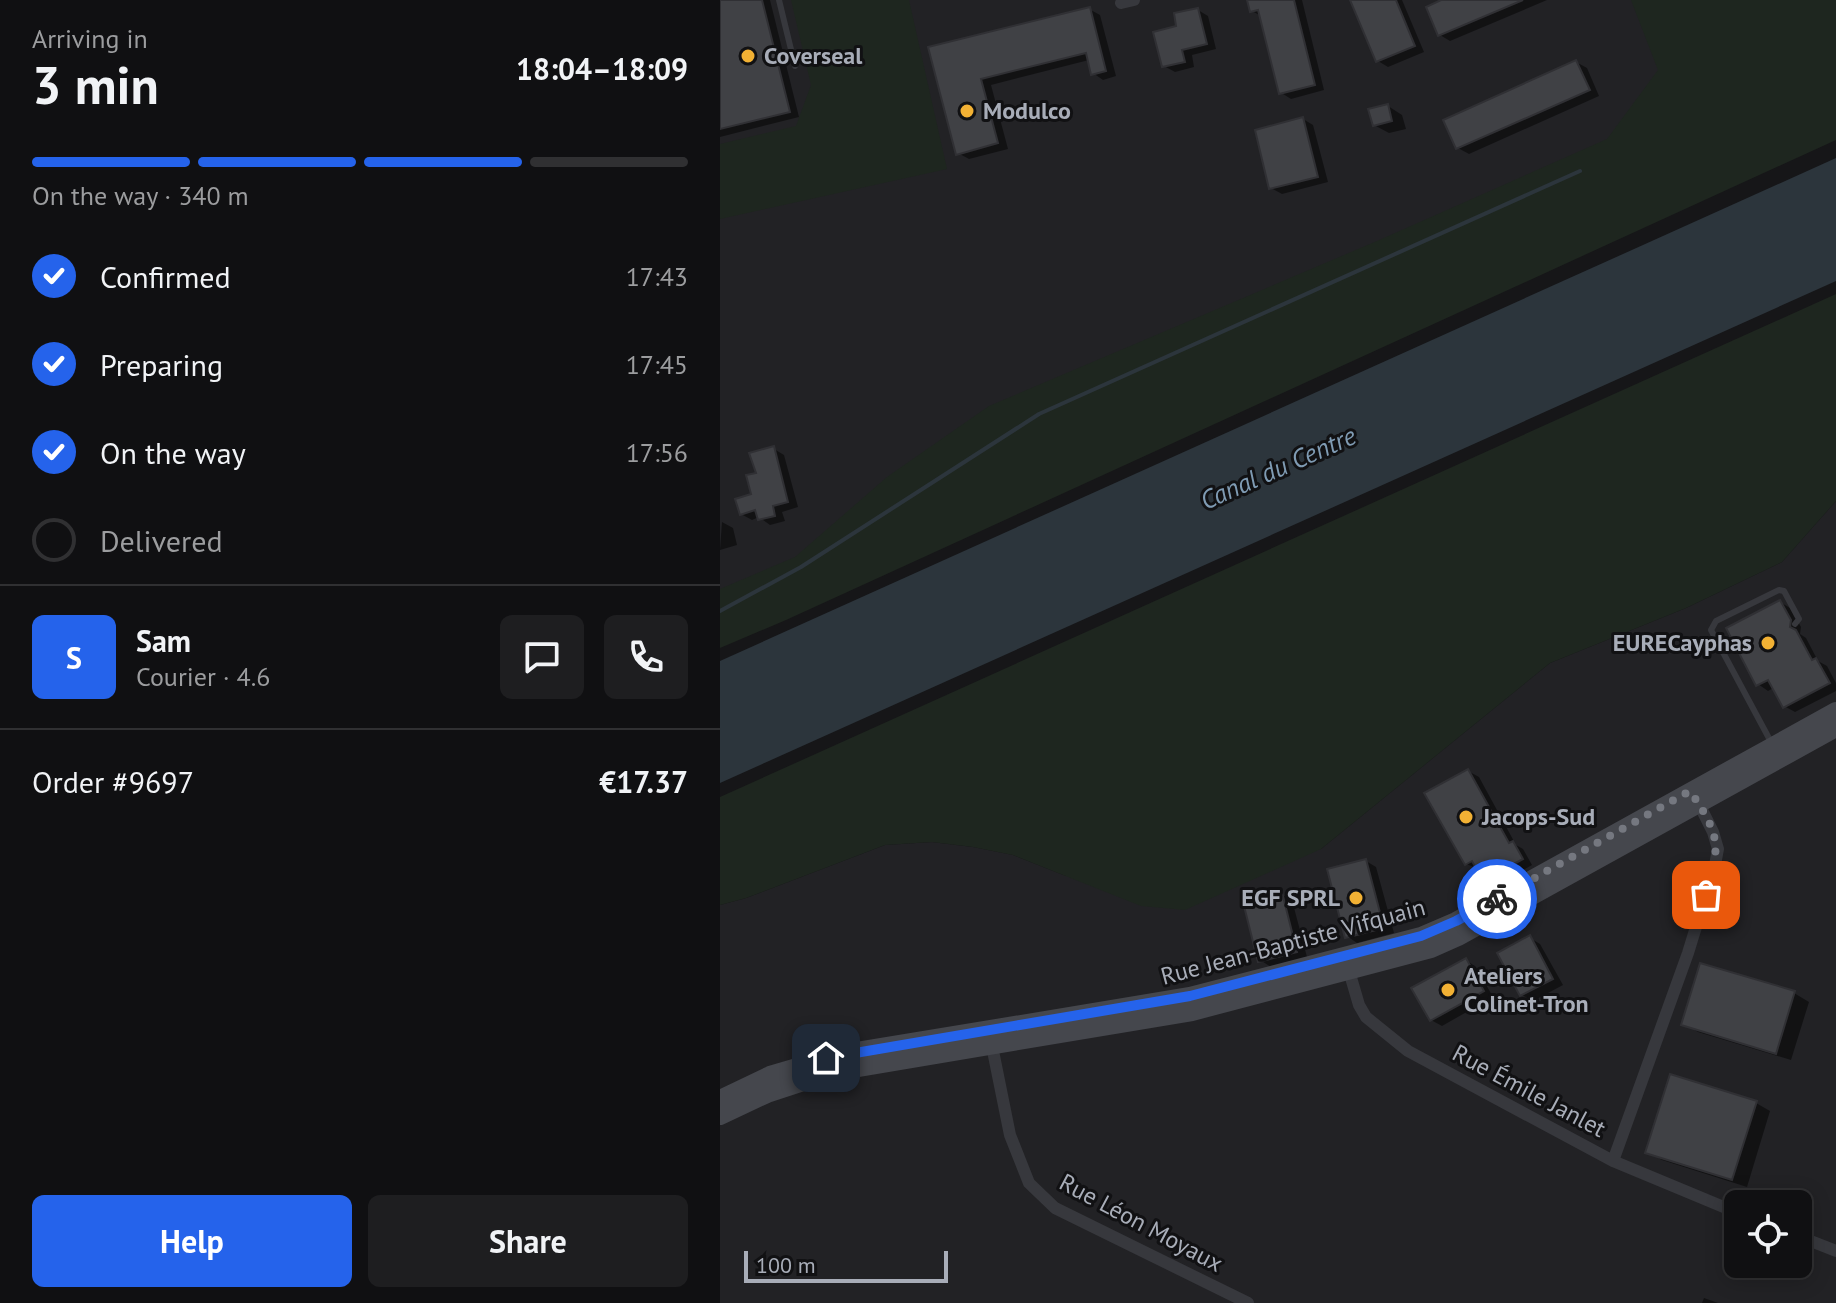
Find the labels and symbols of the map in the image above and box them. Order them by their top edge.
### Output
place label: Coverseal [764,40,863,71]
marker: Coverseal [739,47,757,65]
place label: Modulco [983,95,1071,126]
marker: Modulco [958,102,976,120]
water label: Canal du Centre [1195,419,1361,517]
place label: EURECayphas [1613,627,1752,658]
marker: EURECayphas [1759,634,1777,652]
place label: Jacops-Sud [1481,801,1595,832]
marker: Jacops-Sud [1457,808,1475,826]
courier [1457,859,1537,939]
pin [1672,861,1740,929]
place label: EGF SPRL [1241,882,1341,913]
marker: EGF SPRL [1347,889,1365,907]
street label: Rue Jean-Baptiste Vifquain [1157,891,1428,992]
place label: Ateliers Colinet-Tron [1464,960,1589,1019]
marker: Ateliers Colinet-Tron [1439,981,1457,999]
pin [792,1024,860,1092]
street label: Rue Émile Janlet [1447,1037,1611,1144]
street label: Rue Léon Moyaux [1054,1166,1228,1279]
scale bar [744,1247,948,1283]

